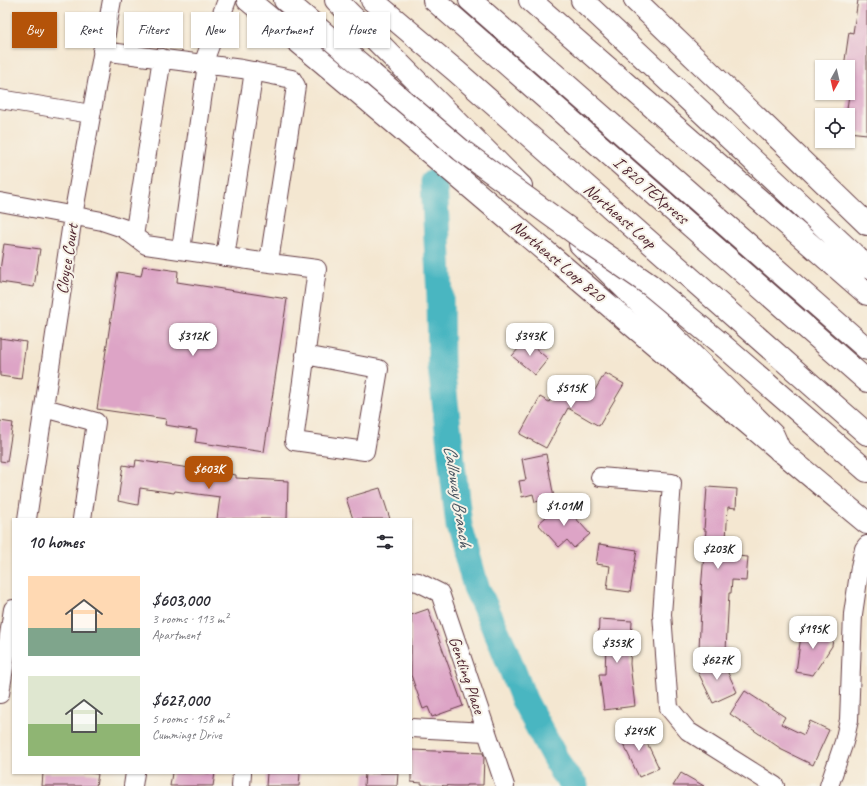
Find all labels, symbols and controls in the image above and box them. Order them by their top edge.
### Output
chip: Buy [12,12,57,48]
chip: Rent [65,12,116,48]
chip: Filters [124,12,183,48]
chip: New [191,12,239,48]
chip: Apartment [247,12,326,48]
chip: House [334,12,390,48]
north arrow [815,60,855,100]
map controls [815,60,855,148]
button: locate [815,108,855,148]
street label: I 820 TEXpress [609,152,695,230]
street label: Northeast Loop [579,179,662,254]
street label: Northeast Loop 820 [507,216,610,307]
street label: Cloyce Court [51,220,83,296]
pin: $312K [165,323,221,357]
pin: $343K [502,323,558,357]
text: $312K [178,328,208,344]
text: $343K [515,328,545,344]
pin: $515K [543,375,599,409]
text: $515K [556,380,586,396]
water label: Calloway Branch [439,444,477,550]
pin: $603K [181,456,237,490]
text: $603K [194,461,224,477]
pin: $1.01M [531,493,597,527]
text: $1.01M [546,498,582,514]
icon: filters [374,531,396,553]
text: 10 homes [28,532,84,553]
pin: $203K [690,536,746,570]
text: $203K [703,541,733,557]
text: $603,000 [152,590,209,611]
icon: home [60,592,108,640]
text: 3 rooms · 113 m² [152,611,228,627]
pin: $195K [785,616,841,650]
text: $195K [798,621,828,637]
text: Apartment [152,627,200,643]
pin: $353K [589,630,645,664]
street label: Gentling Place [444,634,490,718]
text: $353K [602,635,632,651]
pin: $627K [689,647,745,681]
text: $627K [702,652,732,668]
text: $627,000 [152,690,209,711]
icon: home [60,692,108,740]
text: 5 rooms · 158 m² [152,711,228,727]
pin: $245K [611,718,667,752]
text: $245K [624,723,654,739]
text: Cummings Drive [152,727,222,743]

